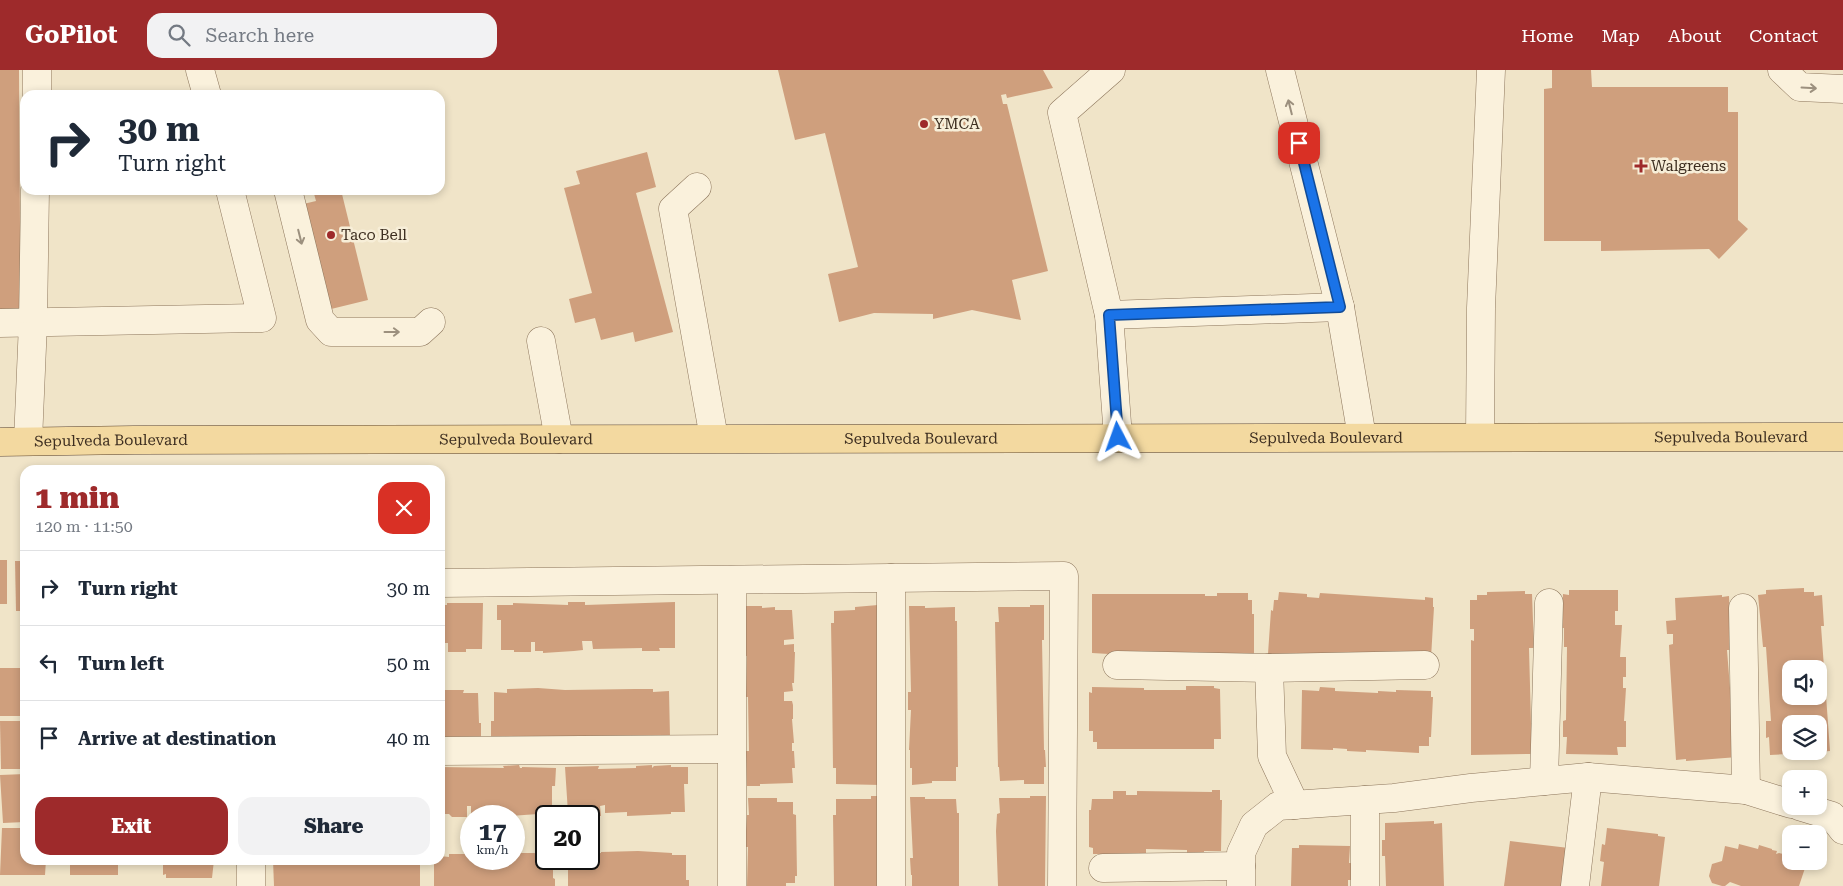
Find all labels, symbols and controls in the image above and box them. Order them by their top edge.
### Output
search box [147,13,497,58]
text: GoPilot [25,21,117,49]
icon: search [165,21,193,49]
text: Search here [205,24,314,47]
text: Home [1521,25,1573,46]
text: Map [1601,25,1640,46]
text: About [1668,25,1721,46]
text: Contact [1749,25,1818,46]
one-way arrow [1801,83,1817,92]
one-way arrow [1284,99,1294,115]
text: 30 m [118,109,200,150]
icon: right [35,110,100,175]
place label: YMCA [934,115,980,133]
marker: YMCA [918,118,930,130]
pin [1278,122,1320,164]
icon: arrive [1285,129,1313,157]
text: Turn right [118,151,226,176]
place label: Walgreens [1651,157,1726,175]
marker: Walgreens [1635,160,1647,172]
place label: Taco Bell [341,226,407,244]
one-way arrow [295,229,305,245]
marker: Taco Bell [325,229,337,241]
one-way arrow [384,327,400,337]
position arrow [1091,410,1143,462]
street label: Sepulveda Boulevard [1654,428,1808,446]
street label: Sepulveda Boulevard [844,429,998,448]
street label: Sepulveda Boulevard [1249,429,1403,447]
street label: Sepulveda Boulevard [439,430,593,448]
street label: Sepulveda Boulevard [34,431,188,450]
text: 1 min [35,480,119,515]
button: close [378,482,430,534]
text: 120 m · 11:50 [35,517,133,536]
icon: right [35,574,63,602]
text: Turn right [78,577,178,600]
text: 30 m [387,577,430,600]
icon: left [35,649,63,677]
text: Turn left [78,652,164,675]
text: 50 m [387,652,430,675]
map controls [1782,660,1827,870]
button: sound [1782,660,1827,705]
button: layers [1782,715,1827,760]
icon: arrive [35,724,63,752]
text: Arrive at destination [78,727,276,750]
text: 40 m [387,727,430,750]
button: + [1782,770,1827,815]
button: Exit [35,797,228,855]
button: Share [238,797,430,855]
speed limit sign: 20 [535,805,600,870]
text: 17 [478,817,507,846]
button: − [1782,825,1827,870]
text: km/h [476,843,509,857]

